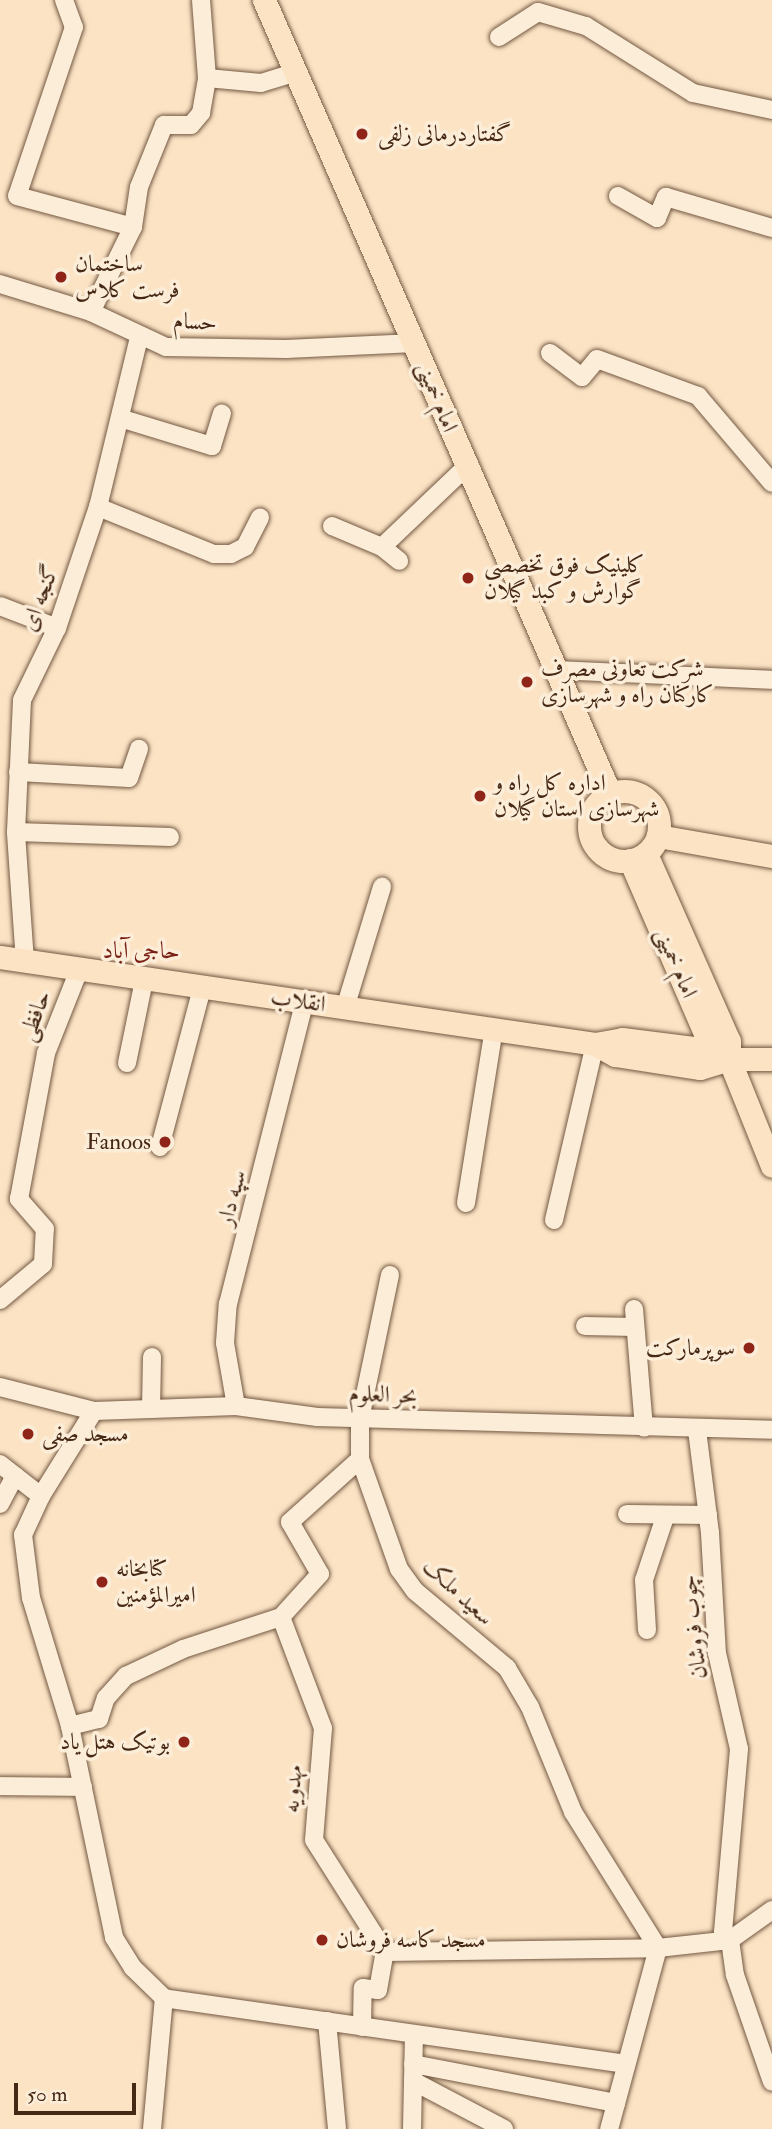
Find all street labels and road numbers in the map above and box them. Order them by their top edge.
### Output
street label: حسام [172,307,218,337]
street label: امام خمینی [410,358,464,436]
street label: گنجه ای [15,561,65,635]
street label: امام خمینی [649,924,703,1002]
street label: انقلاب [269,983,327,1019]
street label: حافظی [13,987,57,1045]
street label: سپه دار [211,1167,253,1229]
street label: بحر العلوم [348,1380,418,1410]
street label: سعید ملک [417,1552,499,1632]
street label: چوب فروشان [675,1574,713,1680]
street label: مهدویه [278,1764,308,1814]

